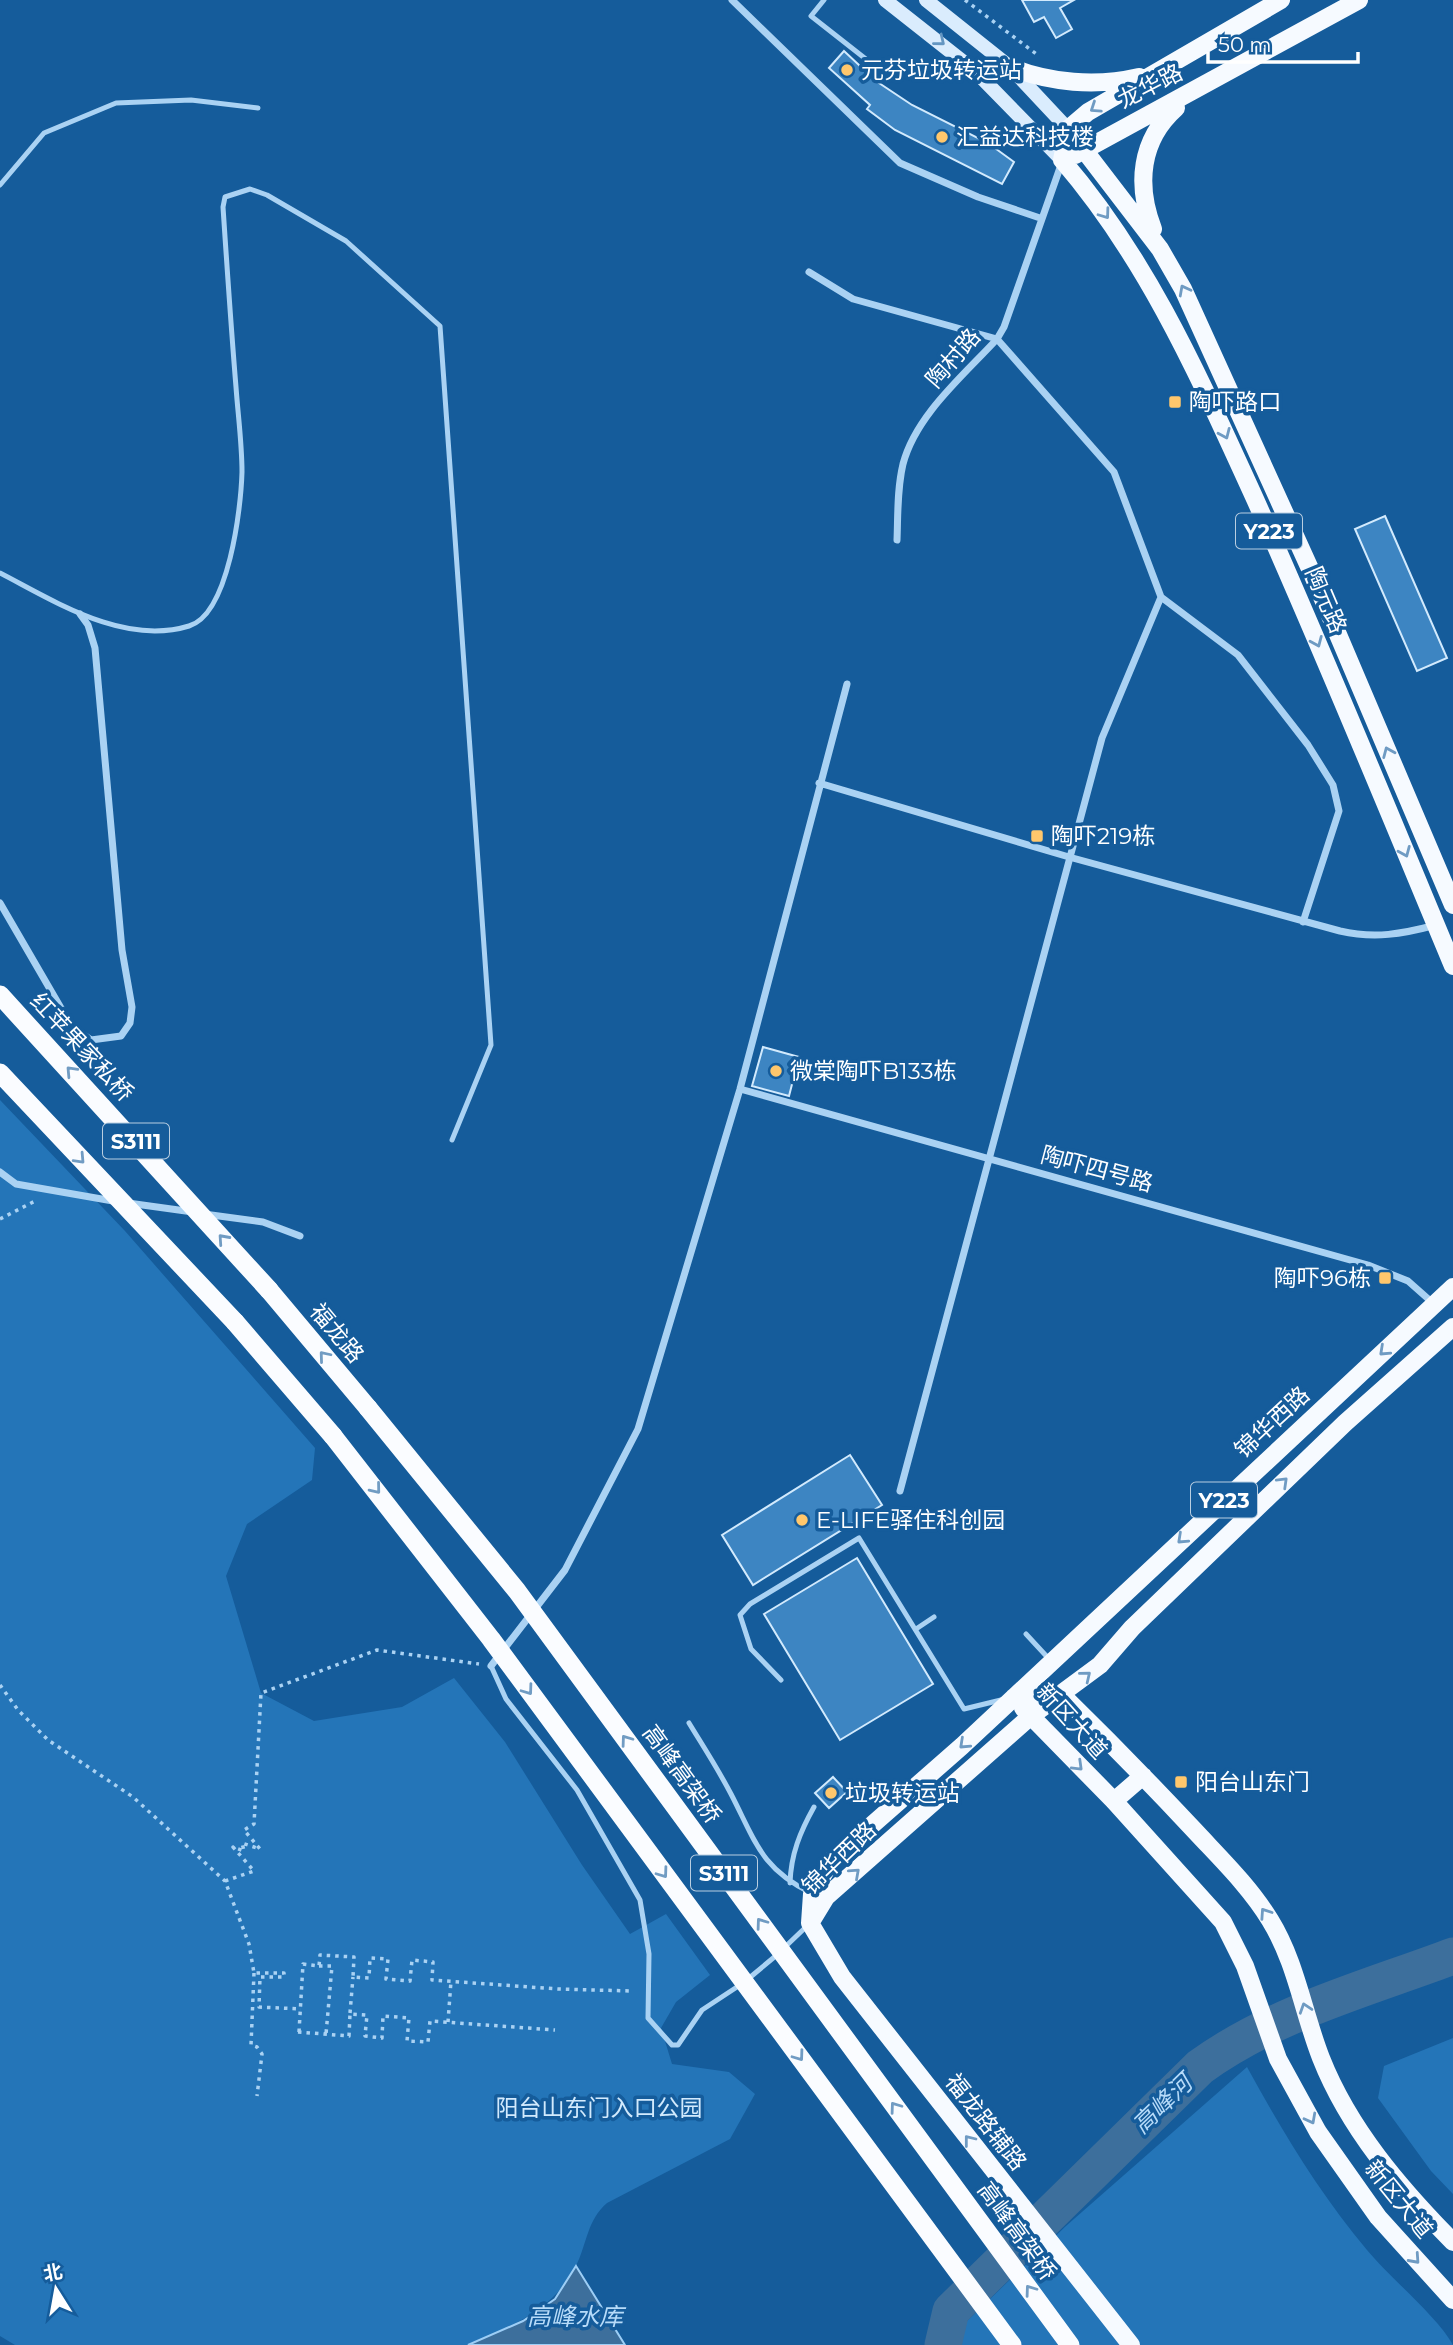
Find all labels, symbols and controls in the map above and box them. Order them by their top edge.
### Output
scale bar [1208,21,1358,65]
text: 50 m [1218,32,1272,57]
one-way arrow [932,33,944,46]
place label: 元芬垃圾转运站 [861,56,1022,84]
street label: 龙华路 [1113,58,1187,114]
marker: 元芬垃圾转运站 [839,62,855,78]
one-way arrow [1090,100,1103,112]
place label: 汇益达科技楼 [956,123,1094,151]
marker: 汇益达科技楼 [934,129,950,145]
one-way arrow [1097,206,1109,219]
one-way arrow [1179,285,1192,298]
street label: 陶村路 [920,323,986,393]
place label: 陶吓路口 [1189,388,1281,416]
marker: 陶吓路口 [1167,394,1183,410]
one-way arrow [1217,427,1231,439]
road number: Y223 [1236,514,1302,548]
street label: 陶元路 [1300,563,1352,637]
one-way arrow [1309,636,1323,648]
one-way arrow [1382,747,1396,759]
place label: 陶吓219栋 [1051,822,1155,850]
marker: 陶吓219栋 [1029,828,1045,844]
one-way arrow [1397,845,1411,857]
street label: 红苹果家私桥 [25,987,139,1107]
place label: 微棠陶吓B133栋 [790,1057,956,1085]
marker: 微棠陶吓B133栋 [768,1063,784,1079]
one-way arrow [67,1066,79,1079]
road number: S3111 [103,1124,169,1158]
street label: 陶吓四号路 [1038,1141,1156,1197]
one-way arrow [72,1151,85,1164]
one-way arrow [219,1235,232,1248]
place label: 陶吓96栋 [1274,1264,1371,1292]
marker: 陶吓96栋 [1377,1270,1393,1286]
street label: 福龙路 [304,1298,370,1368]
one-way arrow [1379,1343,1392,1355]
one-way arrow [320,1351,332,1364]
street label: 锦华西路 [1229,1380,1315,1464]
one-way arrow [1275,1478,1288,1491]
one-way arrow [367,1482,380,1494]
road number: Y223 [1191,1482,1257,1518]
place label: E-LIFE驿住科创园 [816,1506,1005,1534]
marker: E-LIFE驿住科创园 [794,1512,810,1528]
one-way arrow [1177,1531,1190,1544]
one-way arrow [1077,1672,1090,1684]
street label: 新区大道 [1031,1677,1113,1765]
one-way arrow [520,1682,533,1695]
street label: 高峰高架桥 [637,1719,727,1829]
one-way arrow [622,1735,635,1747]
one-way arrow [959,1736,972,1748]
one-way arrow [1069,1757,1082,1770]
place label: 阳台山东门 [1195,1768,1310,1796]
marker: 阳台山东门 [1173,1774,1189,1790]
place label: 垃圾转运站 [845,1779,960,1807]
marker: 垃圾转运站 [823,1785,839,1801]
street label: 锦华西路 [796,1816,882,1900]
road number: S3111 [691,1856,757,1890]
one-way arrow [655,1865,668,1878]
one-way arrow [847,1869,860,1881]
one-way arrow [1261,1908,1274,1921]
one-way arrow [756,1918,769,1931]
one-way arrow [1298,2003,1313,2015]
one-way arrow [790,2048,803,2061]
water label: 高峰河 [1126,2066,1201,2139]
street label: 福龙路辅路 [940,2068,1032,2176]
park label: 阳台山东门入口公园 [496,2094,703,2122]
one-way arrow [890,2102,903,2115]
one-way arrow [1303,2111,1316,2124]
one-way arrow [965,2136,978,2148]
street label: 新区大道 [1359,2154,1439,2244]
street label: 高峰高架桥 [972,2176,1062,2286]
one-way arrow [1407,2251,1419,2264]
north arrow [21,2254,91,2324]
text: 北 [41,2260,64,2286]
one-way arrow [1025,2285,1038,2298]
water label: 高峰水库 [527,2302,627,2331]

